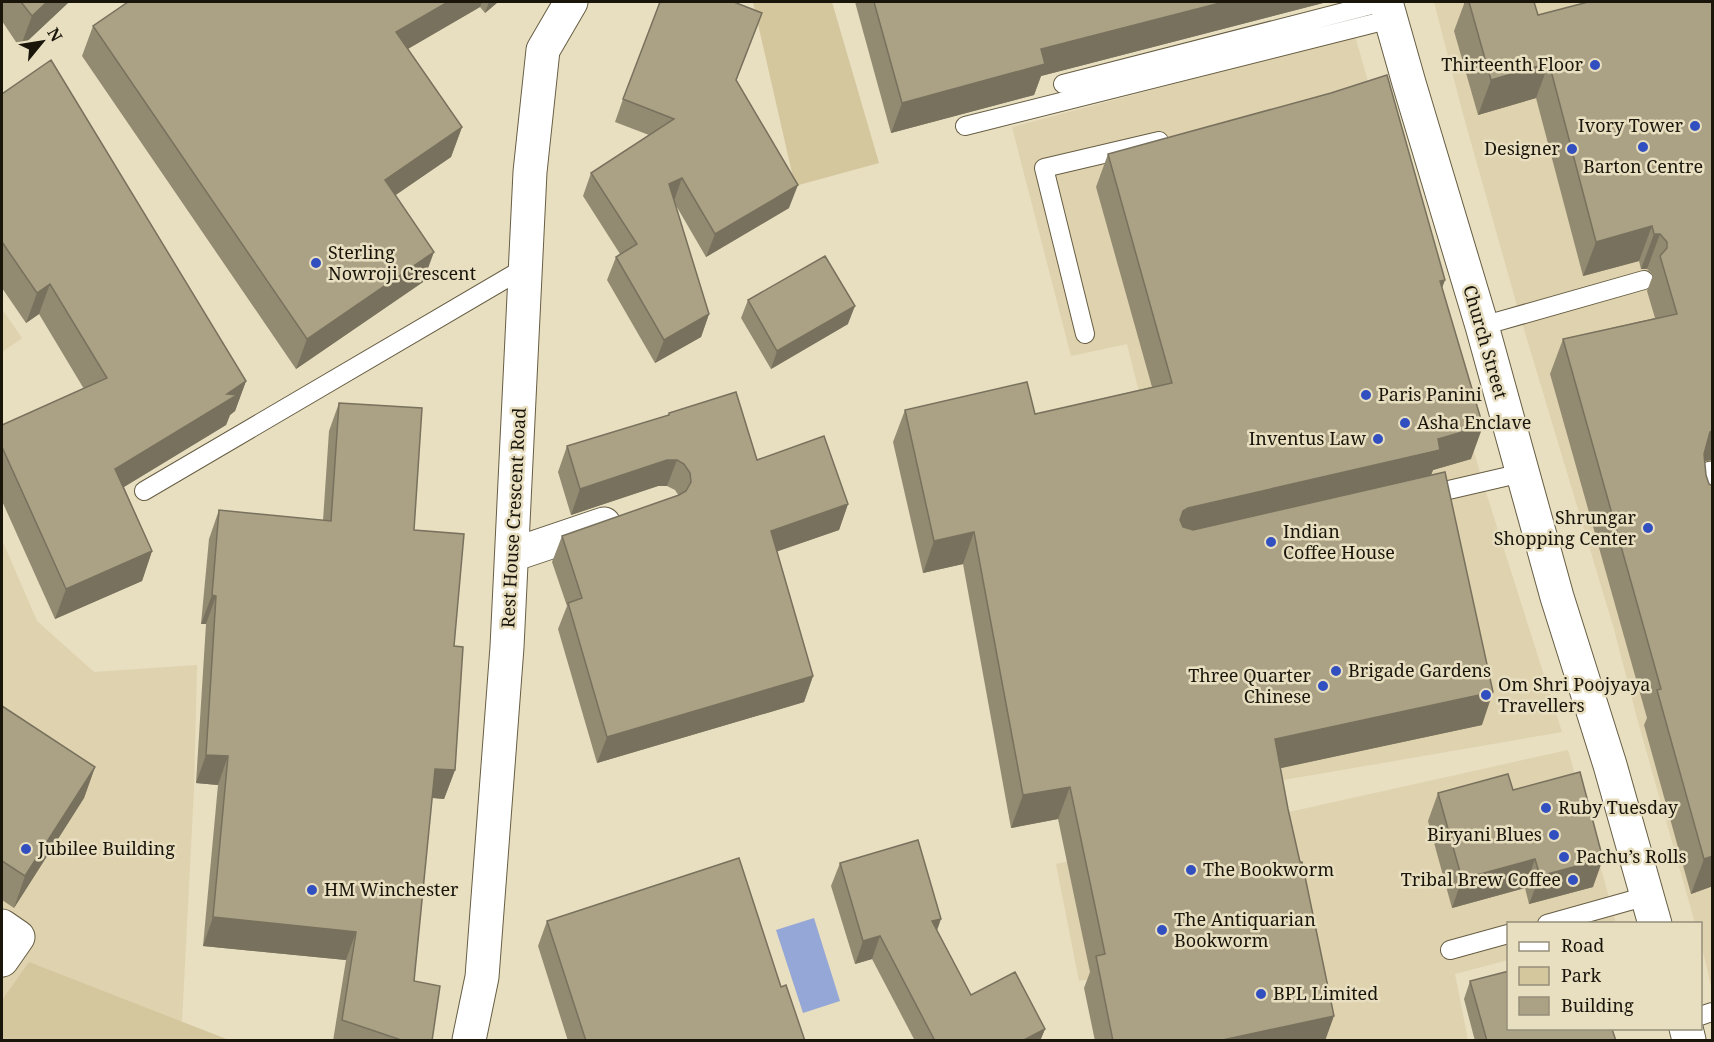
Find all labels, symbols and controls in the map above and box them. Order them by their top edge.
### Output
north arrow [12,12,72,72]
text: N [42,24,68,46]
place label: Thirteenth Floor [1441,52,1584,76]
marker: Thirteenth Floor [1588,58,1602,72]
place label: Ivory Tower [1578,113,1684,137]
marker: Ivory Tower [1688,119,1702,133]
place label: Designer [1484,136,1561,160]
marker: Barton Centre [1636,140,1650,154]
marker: Designer [1565,142,1579,156]
place label: Barton Centre [1583,154,1703,178]
place label: Sterling Nowroji Crescent [328,240,476,285]
marker: Sterling Nowroji Crescent [309,256,323,270]
street label: Church Street [1458,282,1514,402]
place label: Paris Panini [1378,382,1482,406]
marker: Paris Panini [1359,388,1373,402]
street label: Rest House Crescent Road [495,407,531,629]
place label: Asha Enclave [1417,410,1532,434]
marker: Asha Enclave [1398,416,1412,430]
place label: Inventus Law [1249,426,1366,450]
marker: Inventus Law [1371,432,1385,446]
place label: Shrungar Shopping Center [1494,505,1637,550]
place label: Indian Coffee House [1283,519,1395,564]
marker: Shrungar Shopping Center [1641,521,1655,535]
marker: Indian Coffee House [1264,535,1278,549]
place label: Brigade Gardens [1348,658,1491,682]
place label: Three Quarter Chinese [1188,663,1312,708]
marker: Brigade Gardens [1329,664,1343,678]
place label: Om Shri Poojyaya Travellers [1498,672,1650,717]
marker: Three Quarter Chinese [1316,679,1330,693]
marker: Om Shri Poojyaya Travellers [1479,688,1493,702]
place label: Ruby Tuesday [1558,795,1679,819]
marker: Ruby Tuesday [1539,801,1553,815]
place label: Biryani Blues [1427,822,1542,846]
marker: Biryani Blues [1547,828,1561,842]
place label: Jubilee Building [37,836,175,860]
marker: Jubilee Building [19,842,33,856]
place label: Pachu’s Rolls [1576,844,1687,868]
marker: Pachu’s Rolls [1557,850,1571,864]
place label: The Bookworm [1203,857,1334,881]
marker: The Bookworm [1184,863,1198,877]
place label: Tribal Brew Coffee [1401,867,1561,891]
marker: Tribal Brew Coffee [1566,873,1580,887]
place label: HM Winchester [324,877,459,901]
marker: HM Winchester [305,883,319,897]
place label: The Antiquarian Bookworm [1174,907,1316,952]
legend [1507,922,1702,1030]
marker: The Antiquarian Bookworm [1155,923,1169,937]
text: Road [1561,933,1604,957]
text: Park [1561,963,1601,987]
place label: BPL Limited [1273,981,1378,1005]
marker: BPL Limited [1254,987,1268,1001]
text: Building [1561,993,1634,1017]

